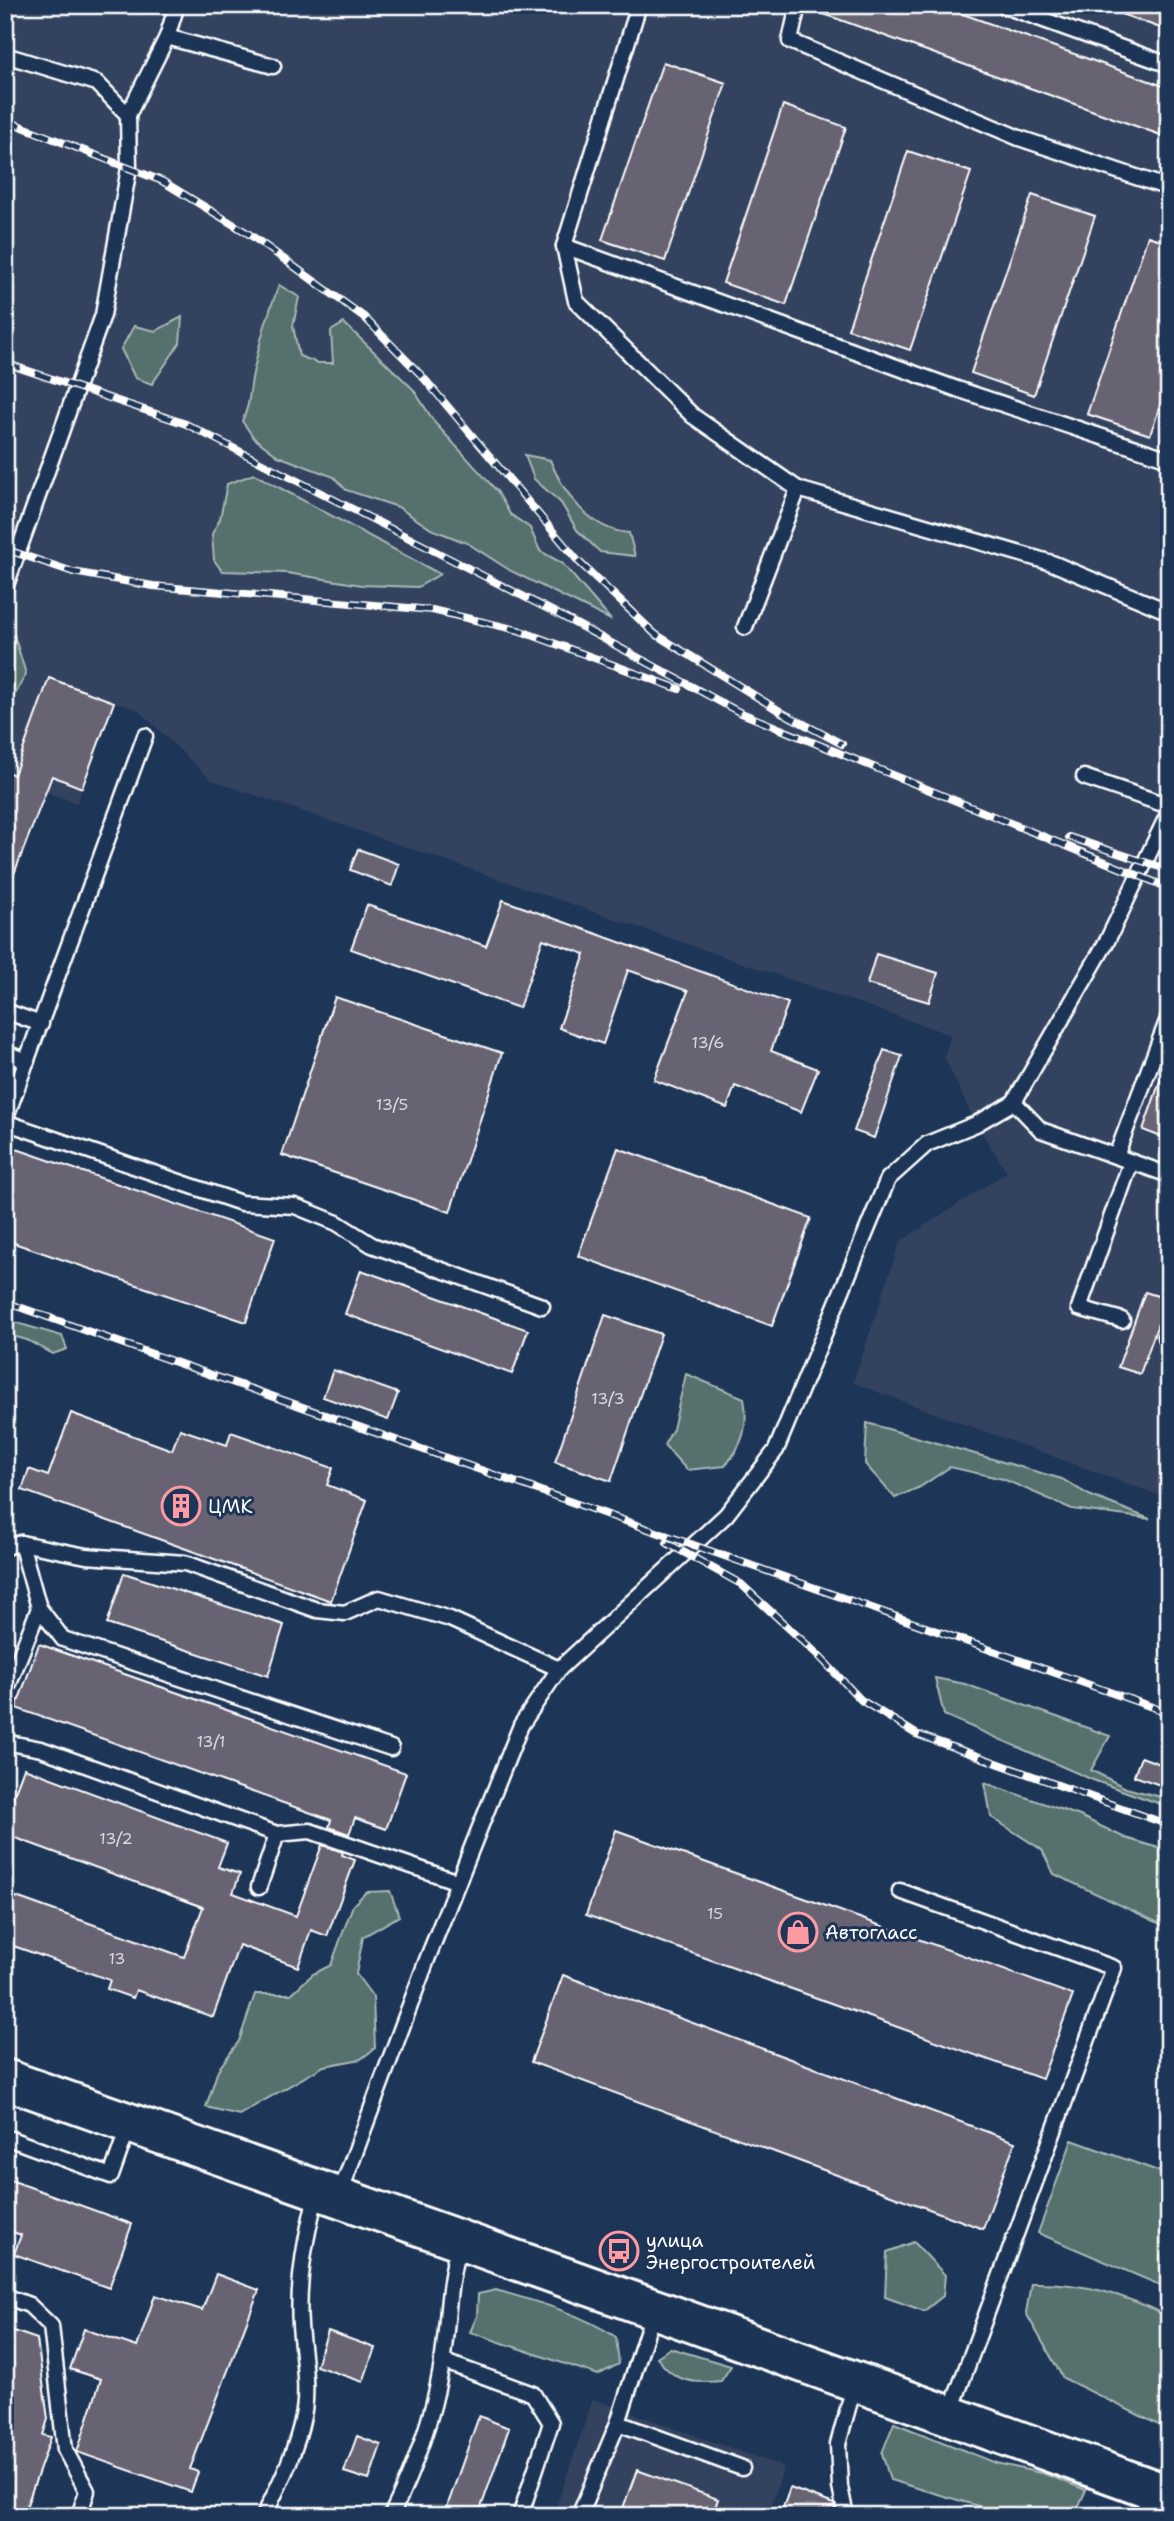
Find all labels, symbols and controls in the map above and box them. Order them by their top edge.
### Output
house number: 13/6 [691,1032,725,1053]
house number: 13/5 [376,1094,408,1115]
house number: 13/3 [591,1388,625,1409]
building icon: ЦМК [160,1485,202,1527]
place label: ЦМК [208,1494,253,1519]
house number: 13/1 [196,1731,226,1752]
house number: 13/2 [99,1828,133,1849]
house number: 15 [707,1903,723,1924]
shop icon: Автогласс [777,1911,819,1953]
place label: Автогласс [825,1920,918,1945]
house number: 13 [108,1948,126,1969]
place label: улица Энергостроителей [646,2228,815,2275]
bus stop icon: улица Энергостроителей [598,2230,640,2272]

